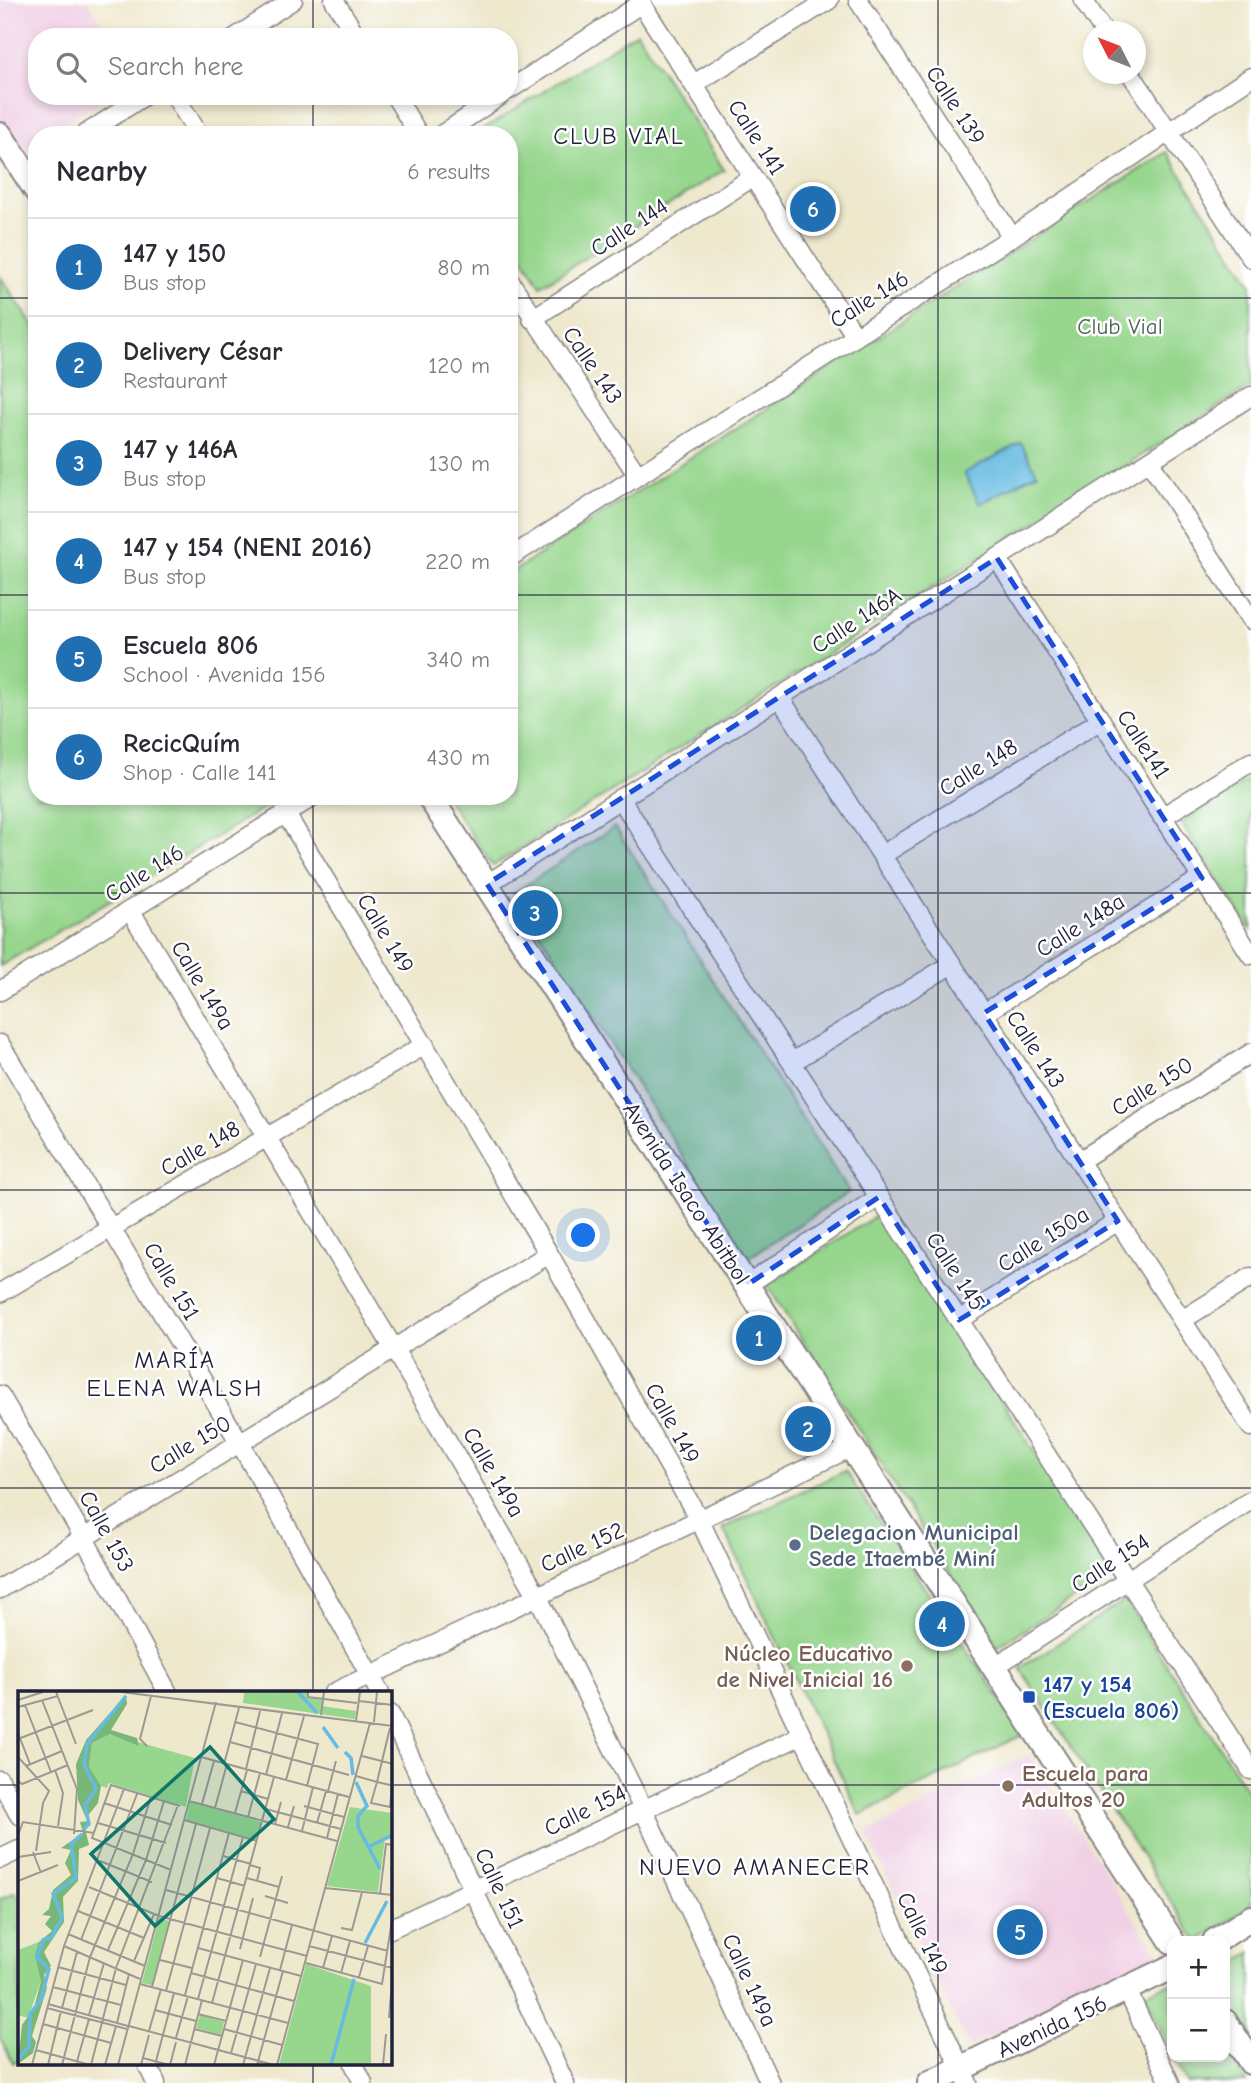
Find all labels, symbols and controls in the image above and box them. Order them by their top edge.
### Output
north arrow [1083,21,1146,84]
search box [28,28,518,105]
icon: search [52,48,90,86]
text: Search here [108,52,243,82]
street label: Calle 139 [920,61,991,150]
street label: Calle 141 [722,94,791,180]
district label: CLUB VIAL [553,122,685,150]
text: Nearby [56,154,147,189]
text: 6 results [407,158,490,185]
pin: 6 [790,183,836,235]
street label: Calle 144 [586,193,673,262]
text: 147 y 150 [123,239,226,269]
text: 1 [74,254,84,281]
text: 80 m [437,254,490,281]
street label: Calle 146 [825,265,914,334]
text: Bus stop [123,269,206,296]
park label: Club Vial [1077,313,1163,340]
street label: Calle 143 [557,322,628,409]
text: Delivery César [123,337,283,367]
text: 2 [73,352,85,379]
text: 120 m [428,352,490,379]
text: Restaurant [123,367,227,394]
text: 147 y 146A [123,435,237,465]
text: 3 [73,450,85,477]
text: 130 m [429,450,490,477]
text: Bus stop [123,465,206,492]
text: 147 y 154 (NENI 2016) [123,533,372,563]
text: 4 [74,548,84,575]
text: 220 m [425,548,490,575]
text: Bus stop [123,563,206,590]
street label: Calle 146A [806,582,906,659]
text: Escuela 806 [123,631,258,661]
text: 5 [73,646,85,673]
text: 340 m [427,646,490,673]
text: School · Avenida 156 [123,661,326,688]
street label: Calle141 [1111,705,1176,784]
text: RecicQuím [123,729,240,759]
street label: Calle 148 [934,733,1022,802]
text: 6 [73,744,85,771]
text: 430 m [427,744,490,771]
text: Shop · Calle 141 [123,759,276,786]
street label: Calle 146 [100,839,189,908]
pin: 3 [512,887,558,939]
street label: Calle 148a [1031,888,1129,963]
street label: Calle 149 [351,889,420,978]
street label: Calle 149a [165,936,240,1035]
street label: Calle 143 [1001,1005,1071,1093]
street label: Calle 150 [1107,1051,1198,1122]
street label: Avenida Isaco Abitbol [618,1097,756,1290]
street label: Calle 148 [156,1115,245,1182]
street label: Calle 150a [993,1201,1094,1278]
your location [566,1218,600,1252]
street label: Calle 145 [920,1227,991,1316]
street label: Calle 151 [138,1237,205,1325]
pin: 1 [736,1312,782,1364]
district label: MARÍA ELENA WALSH [87,1346,263,1402]
street label: Calle 149 [639,1378,706,1468]
pin: 2 [785,1403,831,1455]
street label: Calle 150 [144,1409,236,1479]
street label: Calle 149a [457,1422,530,1522]
street label: Calle 153 [73,1486,140,1576]
street label: Calle 152 [536,1516,628,1578]
place label: Delegacion Municipal Sede Itaembé Miní [809,1519,1019,1572]
street label: Calle 154 [1066,1528,1155,1599]
marker: Delegacion Municipal Sede Itaembé Miní [787,1537,803,1553]
pin: 4 [919,1598,965,1650]
place label: Núcleo Educativo de Nivel Inicial 16 [716,1640,893,1693]
marker: Núcleo Educativo de Nivel Inicial 16 [899,1658,915,1674]
place label: 147 y 154 (Escuela 806) [1043,1671,1179,1724]
marker: 147 y 154 (Escuela 806) [1021,1689,1037,1705]
inset map [18,1691,392,2066]
place label: Escuela para Adultos 20 [1022,1760,1149,1813]
marker: Escuela para Adultos 20 [1000,1778,1016,1794]
street label: Calle 154 [540,1779,631,1842]
street label: Calle 151 [469,1844,530,1933]
district label: NUEVO AMANECER [639,1853,871,1881]
street label: Calle 149 [891,1888,954,1979]
pin: 5 [997,1906,1043,1958]
street label: Calle 149a [716,1929,783,2031]
map controls [1167,1936,1230,2062]
button: + [1167,1936,1230,1999]
street label: Avenida 156 [993,1989,1111,2064]
button: − [1167,1999,1230,2062]

